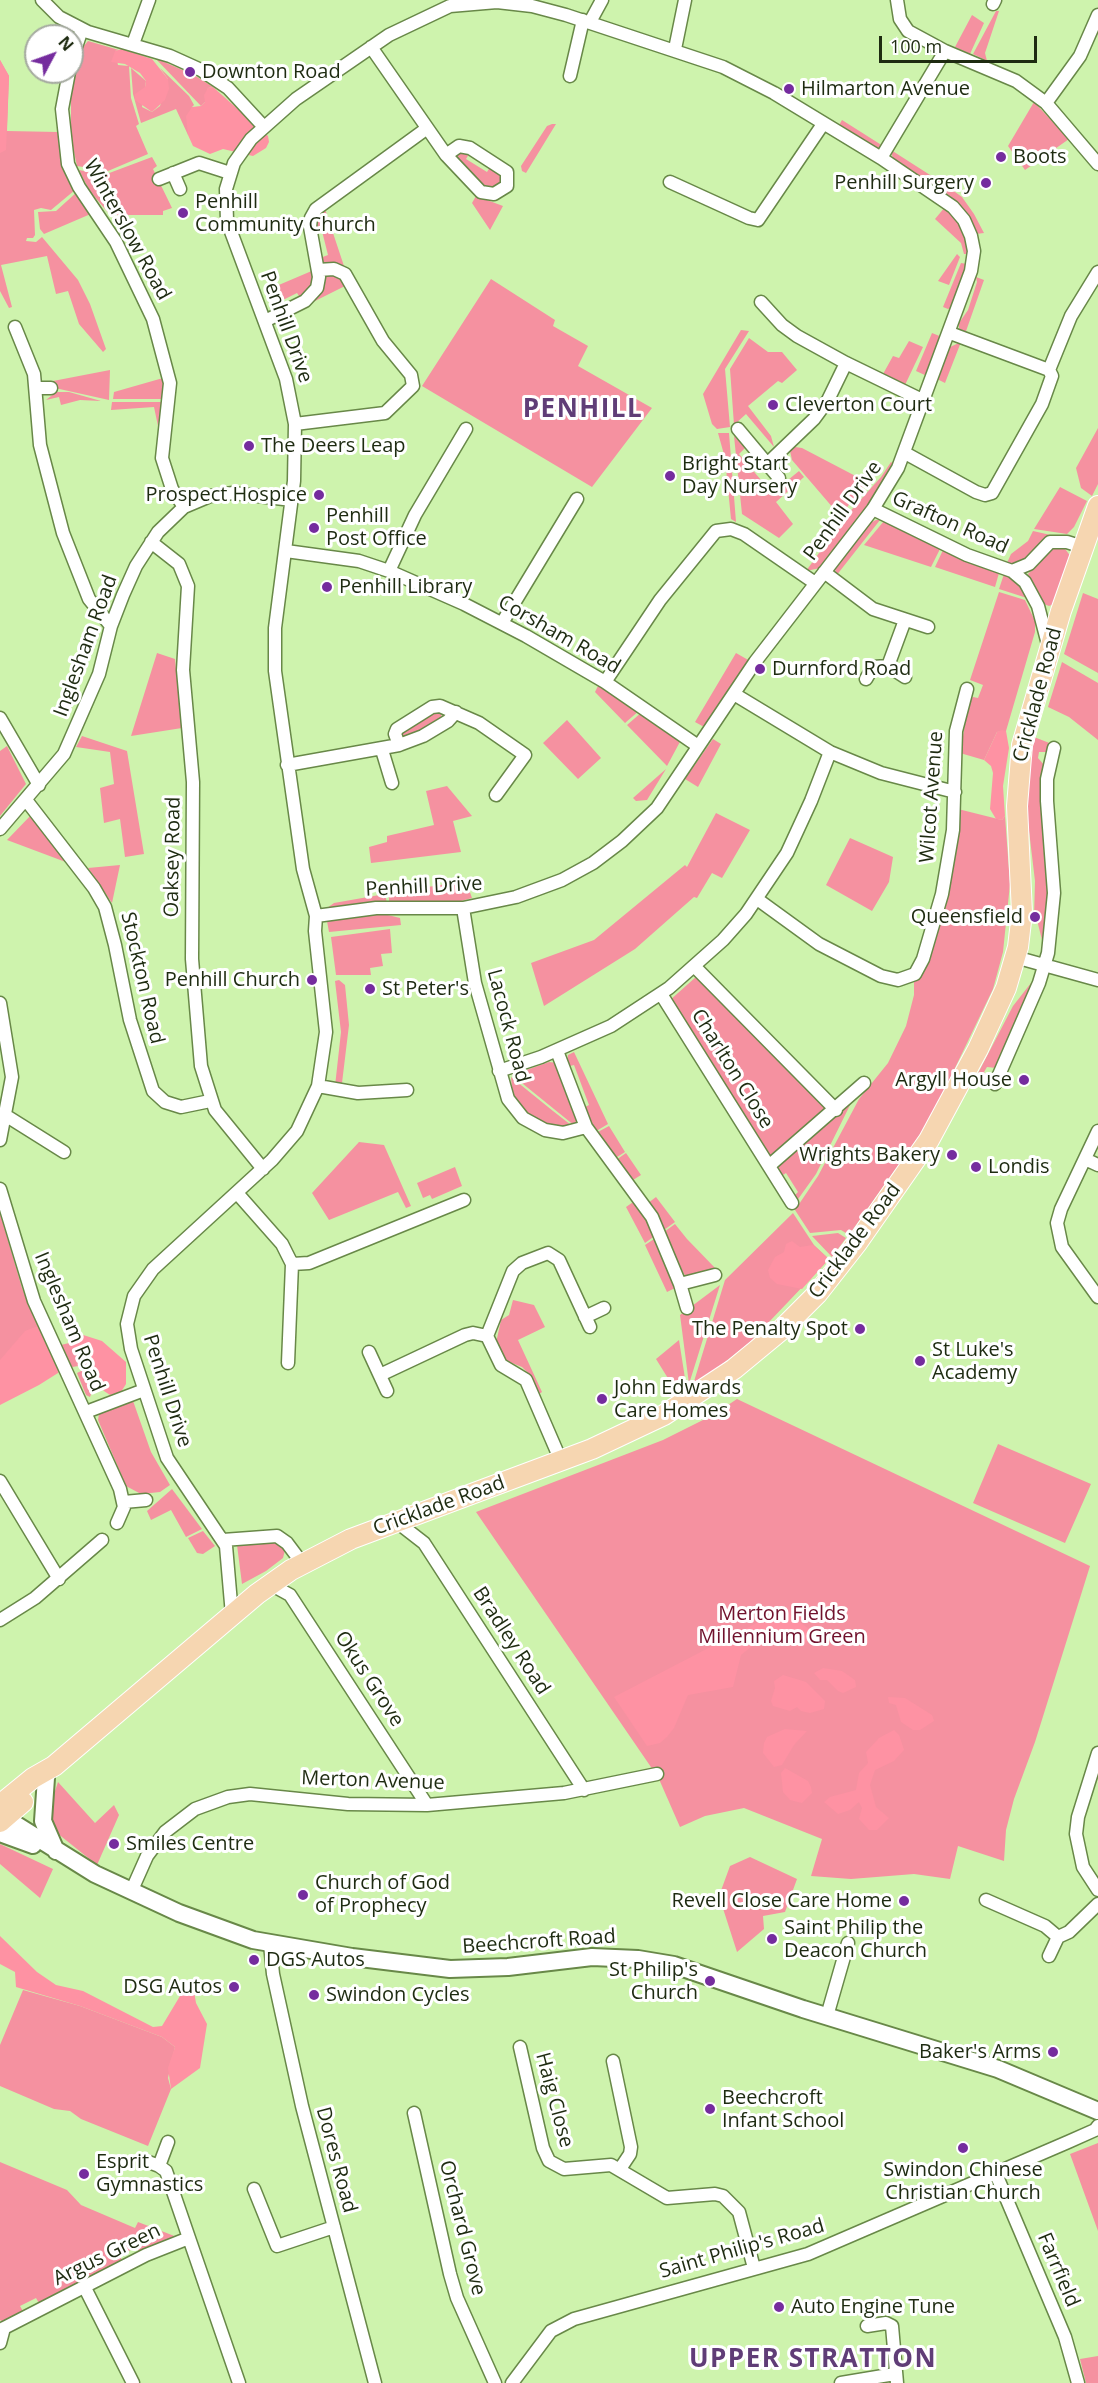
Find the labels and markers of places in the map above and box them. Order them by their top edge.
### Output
place label: Downton Road [202,60,341,84]
marker: Downton Road [183,65,197,79]
place label: Hilmarton Avenue [801,77,970,101]
marker: Hilmarton Avenue [782,82,796,96]
place label: Boots [1013,145,1067,169]
marker: Boots [994,150,1008,164]
place label: Penhill Surgery [834,171,974,195]
marker: Penhill Surgery [979,176,993,190]
place label: Penhill Community Church [195,190,376,237]
marker: Penhill Community Church [176,206,190,220]
place label: Cleverton Court [785,393,932,417]
marker: Cleverton Court [766,398,780,412]
place label: The Deers Leap [261,434,406,458]
marker: The Deers Leap [242,439,256,453]
place label: Bright Start Day Nursery [682,452,797,499]
marker: Bright Start Day Nursery [663,469,677,483]
place label: Prospect Hospice [145,483,307,507]
marker: Prospect Hospice [312,488,326,502]
place label: Penhill Post Office [326,504,427,551]
marker: Penhill Post Office [307,521,321,535]
place label: Penhill Library [339,575,472,599]
marker: Penhill Library [320,580,334,594]
place label: Durnford Road [772,657,911,681]
marker: Durnford Road [753,662,767,676]
place label: Queensfield [911,905,1023,929]
marker: Queensfield [1028,910,1042,924]
place label: Penhill Church [165,968,300,992]
marker: Penhill Church [305,973,319,987]
place label: St Peter's [382,977,469,1001]
marker: St Peter's [363,982,377,996]
place label: Argyll House [895,1068,1012,1092]
marker: Argyll House [1017,1073,1031,1087]
place label: Wrights Bakery [799,1143,940,1167]
marker: Wrights Bakery [945,1148,959,1162]
place label: Londis [988,1155,1050,1179]
marker: Londis [969,1160,983,1174]
place label: The Penalty Spot [692,1317,848,1341]
marker: The Penalty Spot [853,1322,867,1336]
place label: St Luke's Academy [932,1338,1017,1385]
marker: St Luke's Academy [913,1354,927,1368]
place label: John Edwards Care Homes [614,1376,741,1423]
marker: John Edwards Care Homes [595,1392,609,1406]
place label: Smiles Centre [126,1832,254,1856]
marker: Smiles Centre [107,1837,121,1851]
place label: Church of God of Prophecy [315,1871,450,1918]
marker: Church of God of Prophecy [296,1888,310,1902]
place label: Revell Close Care Home [671,1889,892,1913]
marker: Revell Close Care Home [897,1894,911,1908]
place label: Saint Philip the Deacon Church [784,1916,927,1963]
marker: Saint Philip the Deacon Church [765,1932,779,1946]
place label: DGS Autos [266,1948,365,1972]
marker: DGS Autos [247,1953,261,1967]
place label: St Philip's Church [609,1958,698,2005]
marker: St Philip's Church [703,1974,717,1988]
place label: DSG Autos [123,1975,222,1999]
marker: DSG Autos [227,1980,241,1994]
place label: Swindon Cycles [326,1983,470,2007]
marker: Swindon Cycles [307,1988,321,2002]
place label: Baker's Arms [919,2040,1041,2064]
marker: Baker's Arms [1046,2045,1060,2059]
place label: Beechcroft Infant School [722,2086,844,2133]
marker: Beechcroft Infant School [703,2102,717,2116]
marker: Swindon Chinese Christian Church [956,2141,970,2155]
place label: Esprit Gymnastics [96,2150,203,2197]
place label: Swindon Chinese Christian Church [883,2158,1043,2205]
marker: Esprit Gymnastics [77,2167,91,2181]
place label: Auto Engine Tune [791,2295,955,2319]
marker: Auto Engine Tune [772,2300,786,2314]

